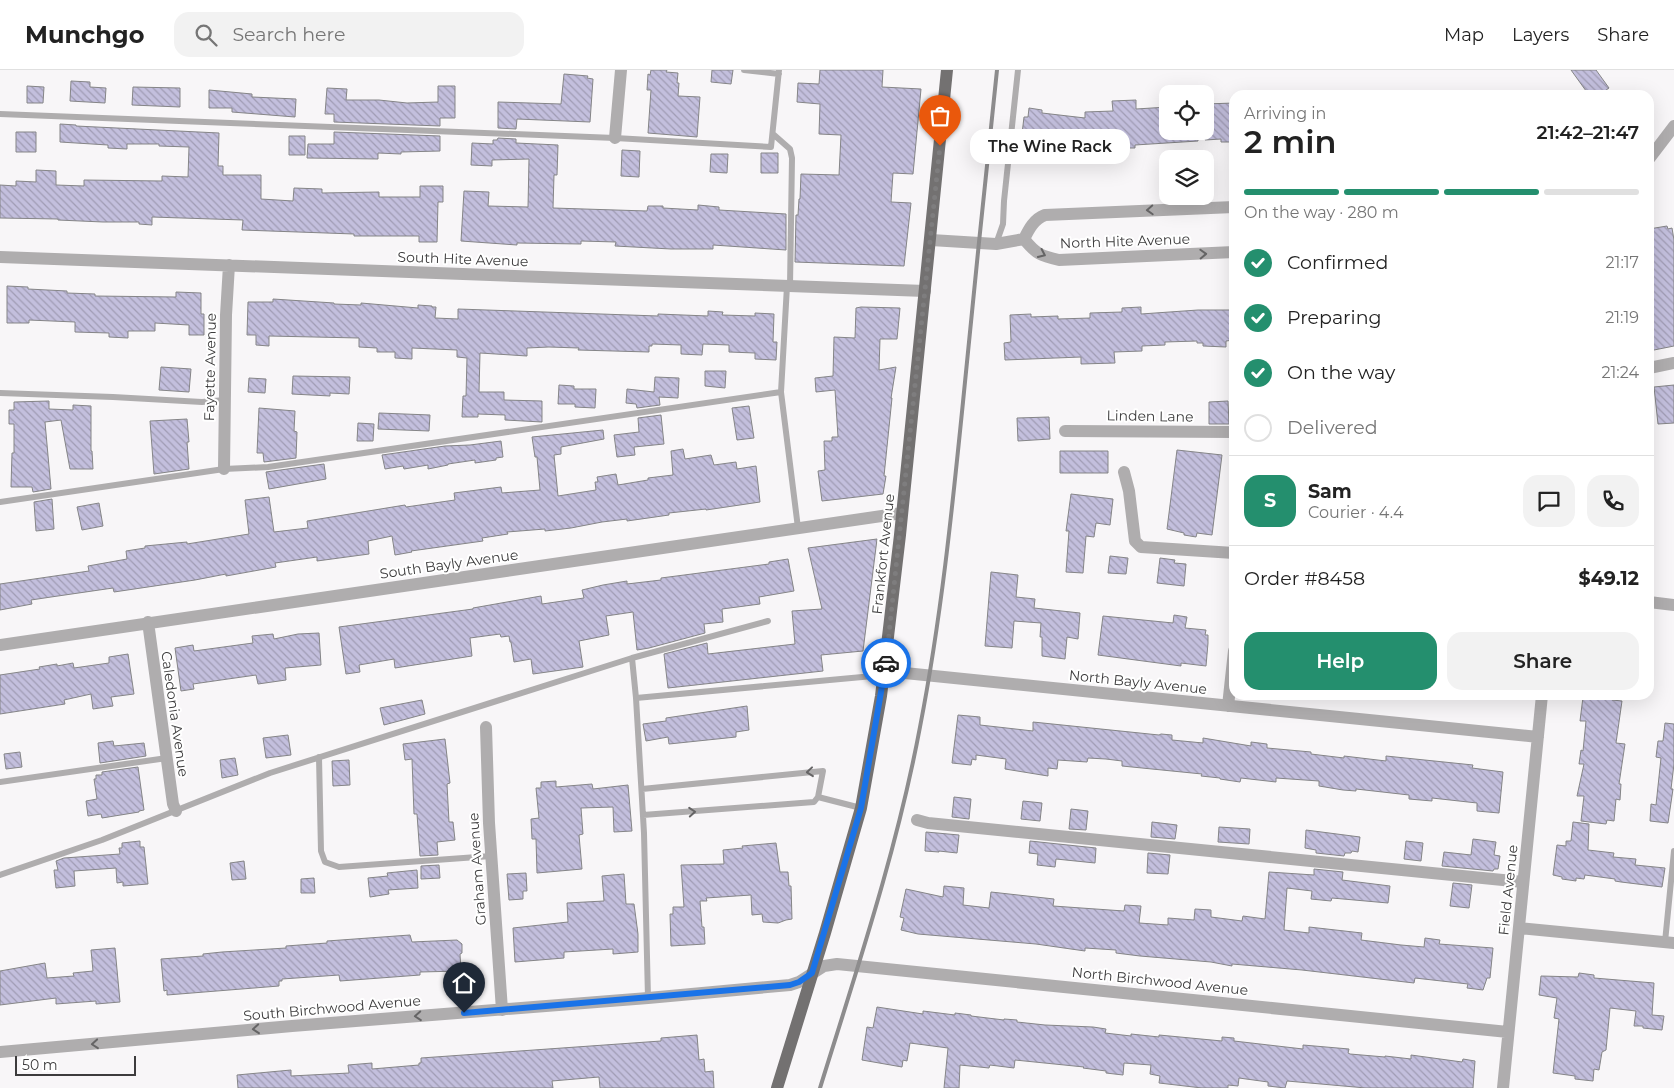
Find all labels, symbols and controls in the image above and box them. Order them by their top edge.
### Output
search box [174,12,524,57]
text: Munchgo [25,20,144,49]
icon: search [192,21,220,49]
text: Search here [232,23,345,46]
text: Map [1444,24,1484,46]
text: Layers [1512,24,1569,46]
text: Share [1597,24,1649,46]
map controls [1159,85,1214,205]
button: locate [1159,85,1214,140]
pin [919,95,961,146]
icon: bag [926,102,954,130]
text: Arriving in [1244,104,1326,123]
text: 21:42–21:47 [1536,121,1639,144]
text: 2 min [1244,122,1336,161]
callout: The Wine Rack [970,128,1130,164]
text: The Wine Rack [988,137,1112,156]
button: layers [1159,150,1214,205]
text: On the way · 280 m [1244,203,1399,222]
one-way arrow [1146,205,1154,216]
street label: North Hite Avenue [1060,230,1190,252]
street label: South Hite Avenue [397,248,529,270]
one-way arrow [1037,248,1046,259]
one-way arrow [1200,248,1208,259]
icon: check [1244,249,1272,277]
text: Confirmed [1287,251,1388,274]
text: 21:17 [1606,253,1639,272]
icon: check [1244,304,1272,332]
text: Preparing [1287,306,1382,329]
text: 21:19 [1605,308,1639,327]
street label: Fayette Avenue [200,313,220,421]
icon: check [1244,359,1272,387]
text: On the way [1287,361,1395,384]
text: 21:24 [1601,363,1639,382]
street label: Linden Lane [1106,406,1194,426]
text: Delivered [1287,416,1378,439]
button: chat [1523,475,1575,527]
button: phone [1587,475,1639,527]
text: Sam [1308,480,1352,503]
text: S [1264,489,1276,512]
street label: Frankfort Avenue [868,493,898,615]
text: Courier · 4.4 [1308,503,1404,522]
street label: South Bayly Avenue [379,545,519,583]
text: Order #8458 [1244,567,1365,590]
text: $49.12 [1578,567,1639,590]
button: Help [1244,632,1437,690]
button: Share [1447,632,1639,690]
courier [861,638,911,688]
icon: car [872,649,900,677]
street label: Caledonia Avenue [157,650,193,778]
street label: North Bayly Avenue [1068,666,1208,698]
one-way arrow [806,766,814,777]
one-way arrow [688,806,696,817]
street label: Graham Avenue [464,812,490,926]
street label: Field Avenue [1494,844,1522,936]
pin [443,962,485,1013]
street label: North Birchwood Avenue [1071,963,1249,999]
icon: home [450,969,478,997]
street label: South Birchwood Avenue [242,991,422,1025]
one-way arrow [414,1011,422,1022]
one-way arrow [252,1024,260,1035]
one-way arrow [90,1038,98,1049]
scale bar [15,1053,136,1076]
text: 50 m [22,1056,58,1074]

